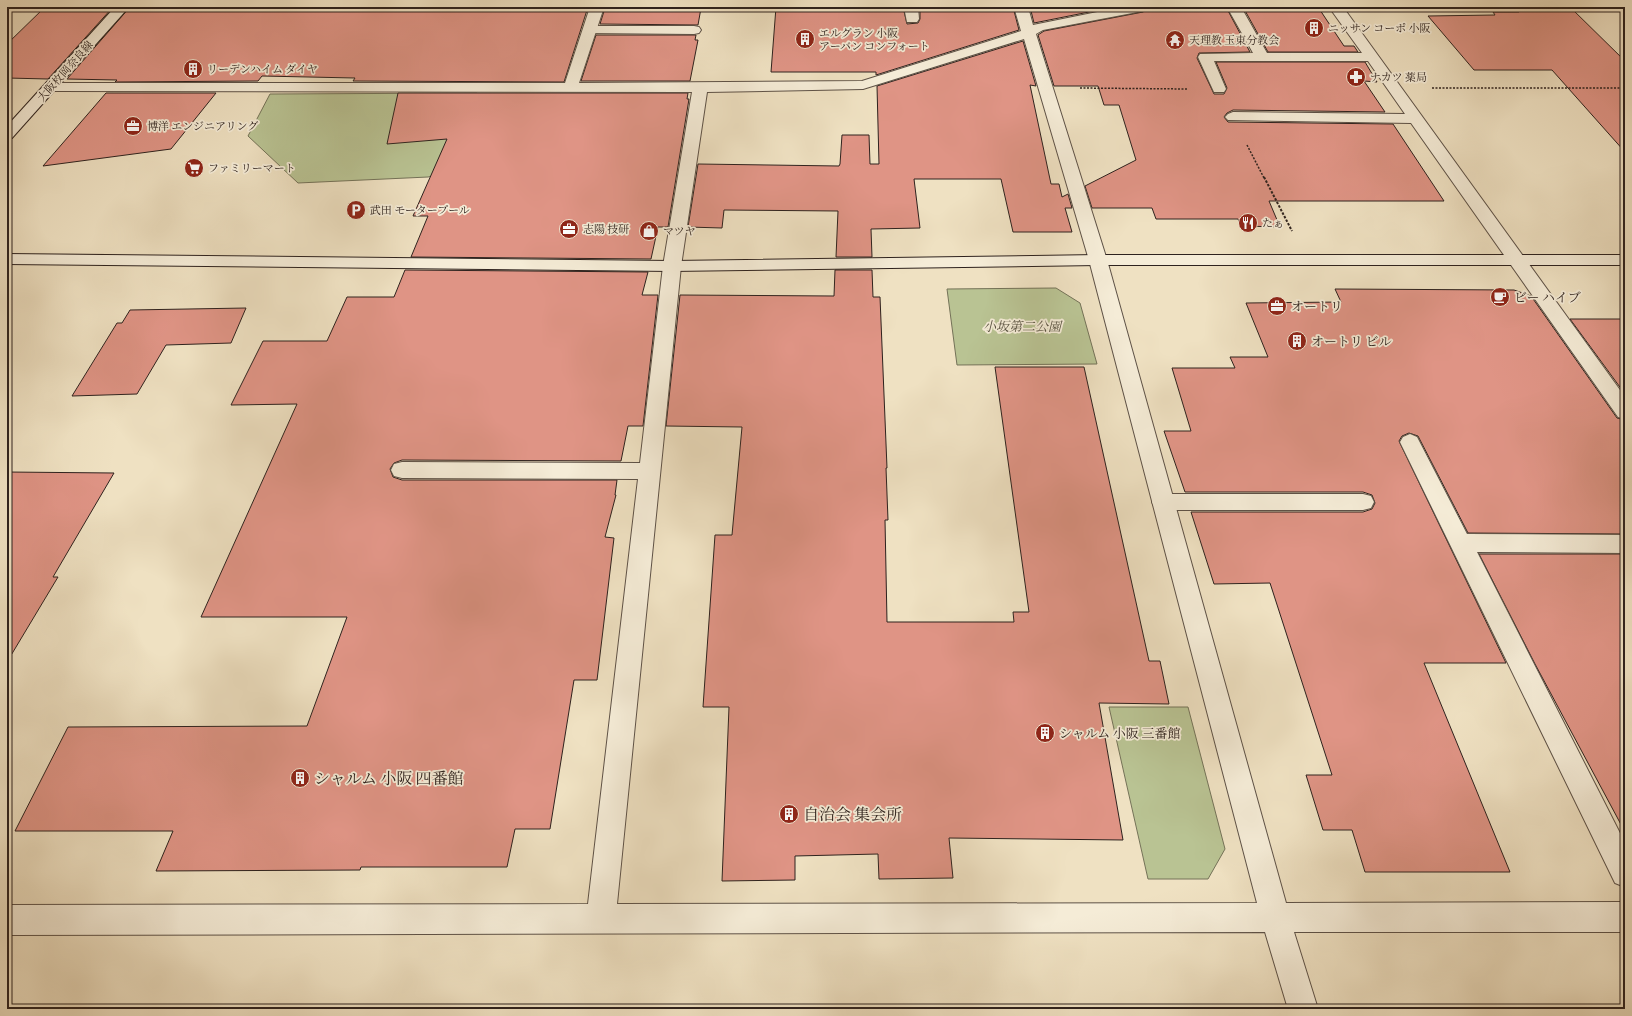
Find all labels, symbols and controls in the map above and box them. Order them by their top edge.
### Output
building icon: ニッサン コーポ 小阪 [1303,17,1325,39]
place label: ニッサン コーポ 小阪 [1328,21,1430,35]
place label: エルグラン 小阪 アーバン コンフォート [819,26,930,53]
building icon: エルグラン 小阪 アーバン コンフォート [794,28,816,50]
temple icon: 天理教 玉東分教会 [1164,29,1186,51]
place label: 天理教 玉東分教会 [1189,33,1279,47]
street label: 大阪枚岡奈良線 [34,38,96,104]
building icon: リーデンハイム ダイヤ [182,58,204,80]
place label: リーデンハイム ダイヤ [207,62,318,76]
pharmacy icon: ナカツ 薬局 [1345,66,1367,88]
place label: ナカツ 薬局 [1370,70,1427,84]
office icon: 博洋 エンジニアリング [122,115,144,137]
place label: 博洋 エンジニアリング [147,119,258,133]
supermarket icon: ファミリーマート [183,157,205,179]
place label: ファミリーマート [208,161,296,175]
parking icon: 武田 モータープール [345,199,367,221]
place label: 武田 モータープール [370,203,470,217]
restaurant icon: たぁ [1237,212,1259,234]
place label: たぁ [1262,216,1284,230]
office icon: 志陽 技研 [558,218,580,240]
shop icon: マツヤ [638,220,660,242]
place label: 志陽 技研 [583,222,629,236]
place label: マツヤ [663,224,696,238]
cafe icon: ビー ハイブ [1489,286,1511,308]
place label: ビー ハイブ [1514,289,1581,306]
office icon: オートリ [1266,295,1288,317]
place label: オートリ [1291,298,1343,315]
park label: 小坂第二公園 [983,318,1063,335]
building icon: オートリ ビル [1286,330,1308,352]
place label: オートリ ビル [1311,333,1392,350]
building icon: シャルム 小阪 三番館 [1034,722,1056,744]
place label: シャルム 小阪 三番館 [1059,725,1180,742]
building icon: シャルム 小阪 四番館 [289,767,311,789]
place label: シャルム 小阪 四番館 [314,768,463,789]
building icon: 自治会 集会所 [778,803,800,825]
place label: 自治会 集会所 [803,804,902,825]

